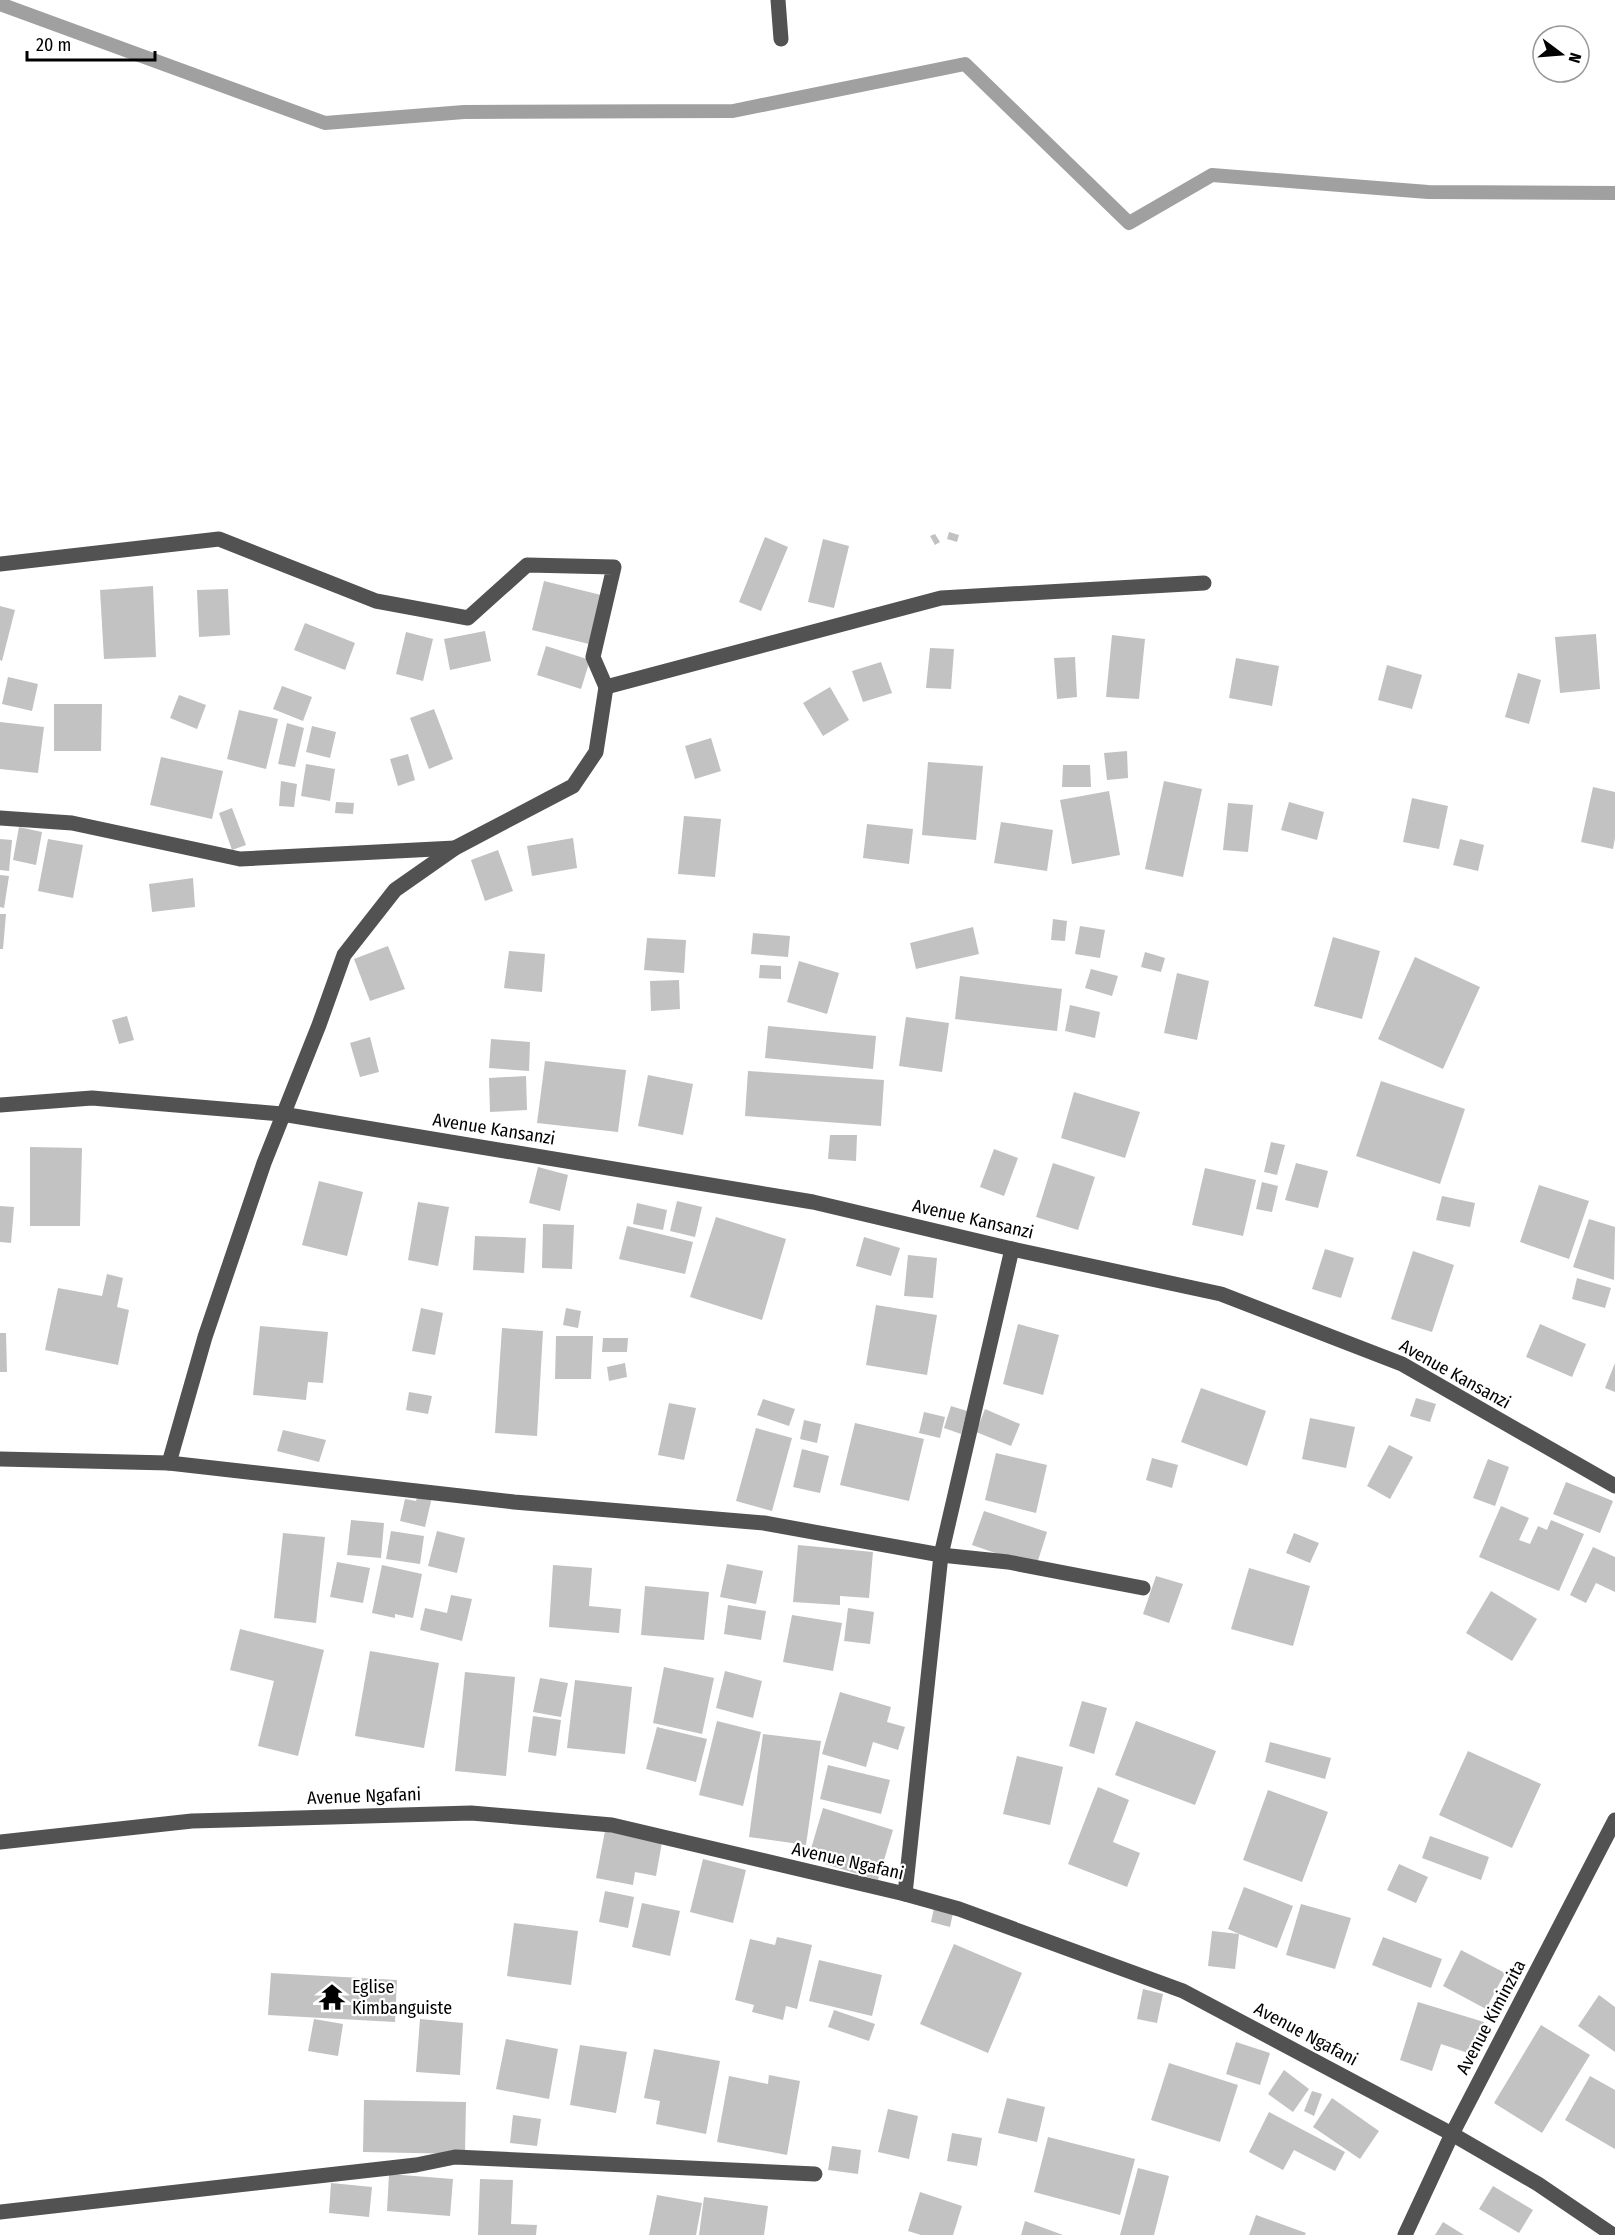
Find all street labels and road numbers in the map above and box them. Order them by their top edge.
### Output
street label: Avenue Kansanzi [431,1108,557,1150]
street label: Avenue Kansanzi [910,1194,1036,1244]
street label: Avenue Kansanzi [1396,1334,1514,1414]
street label: Avenue Ngafani [307,1783,421,1809]
street label: Avenue Ngafani [790,1837,906,1885]
street label: Avenue Kiminzita [1452,1956,1530,2078]
street label: Avenue Ngafani [1250,1997,1362,2071]

